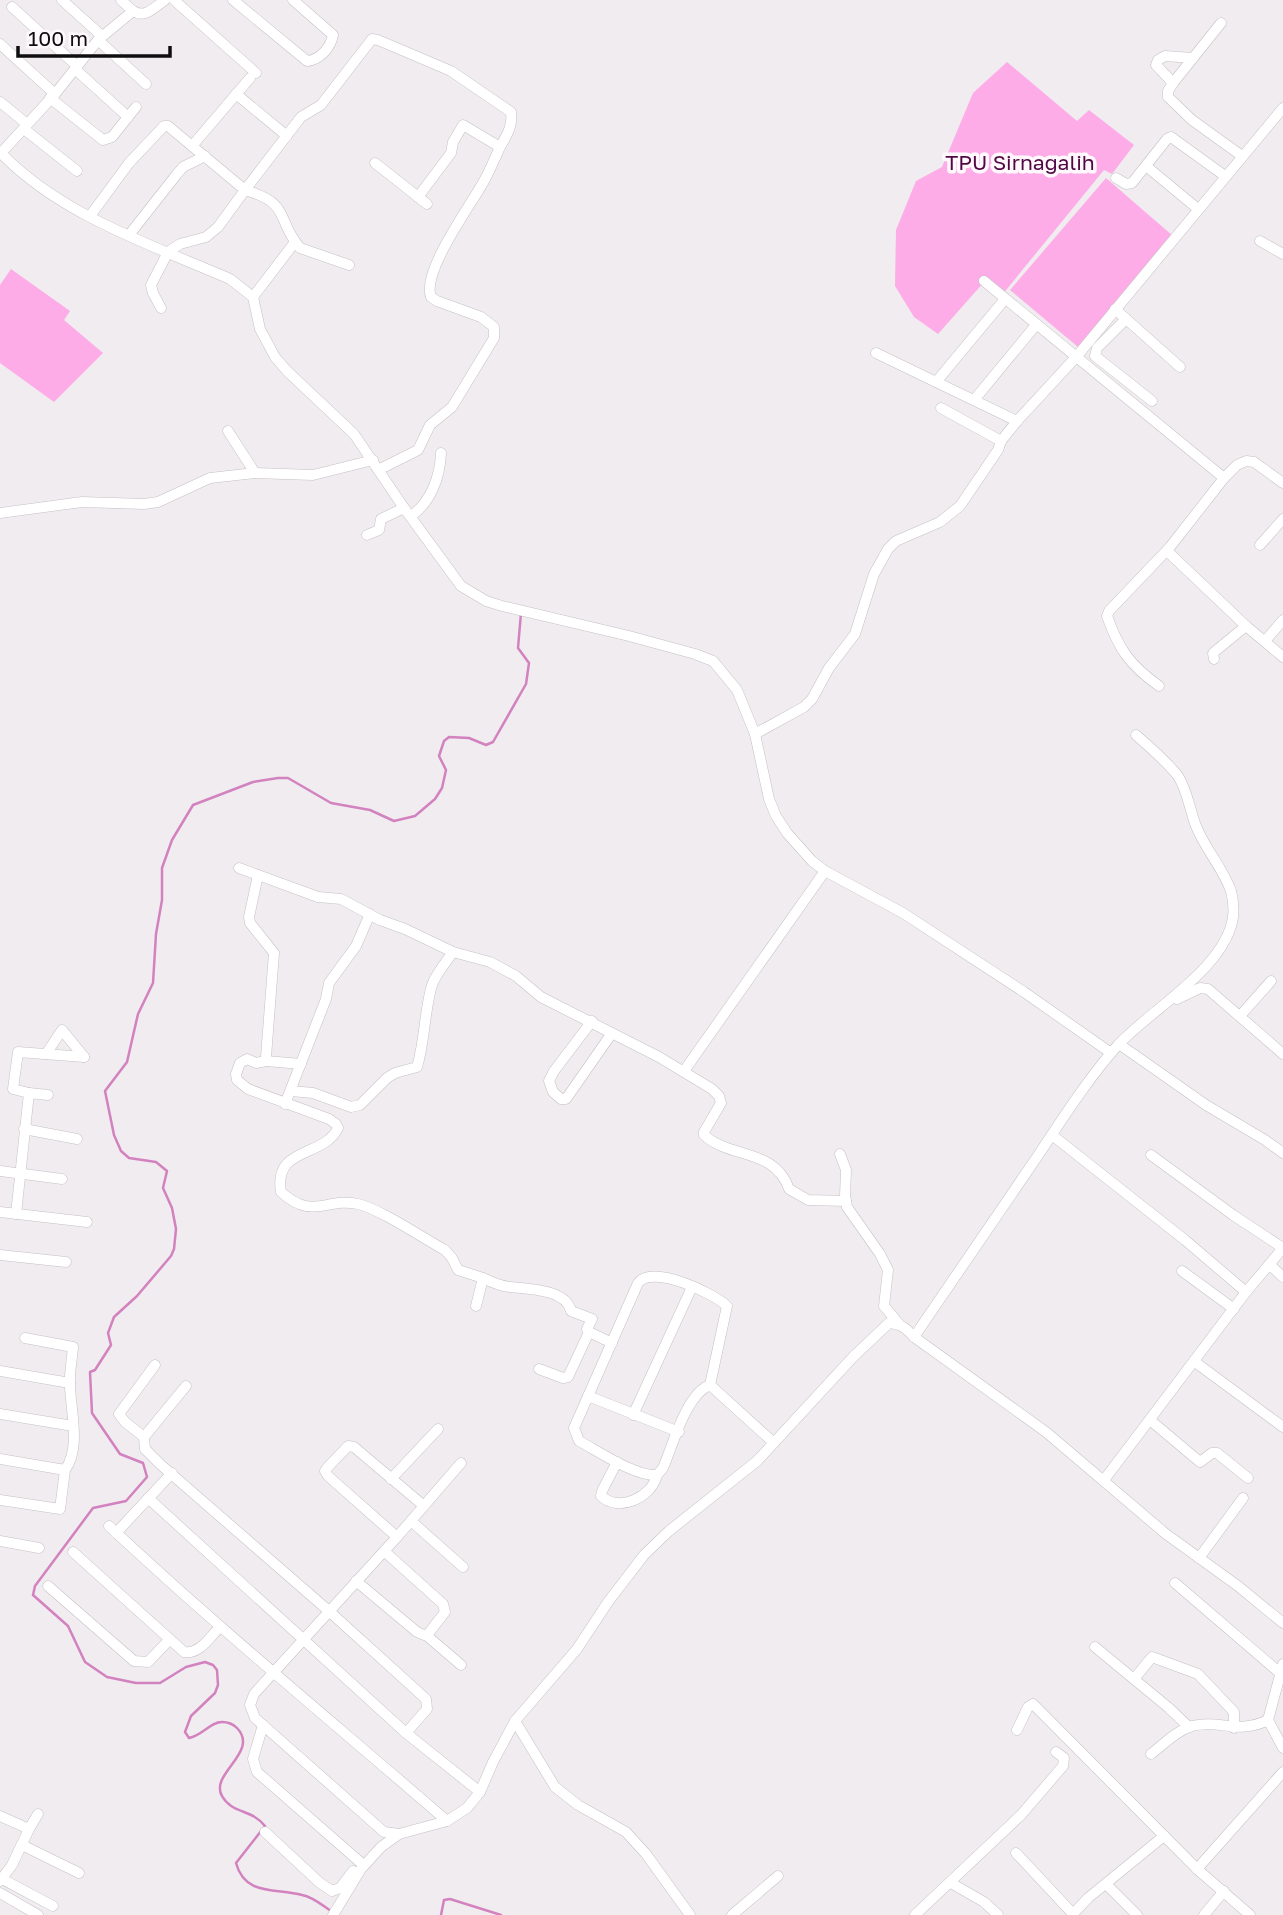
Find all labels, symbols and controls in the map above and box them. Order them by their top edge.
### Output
scale bar [18,14,170,58]
text: 100 m [28,25,88,51]
park label: TPU Sirnagalih [945,149,1095,175]

